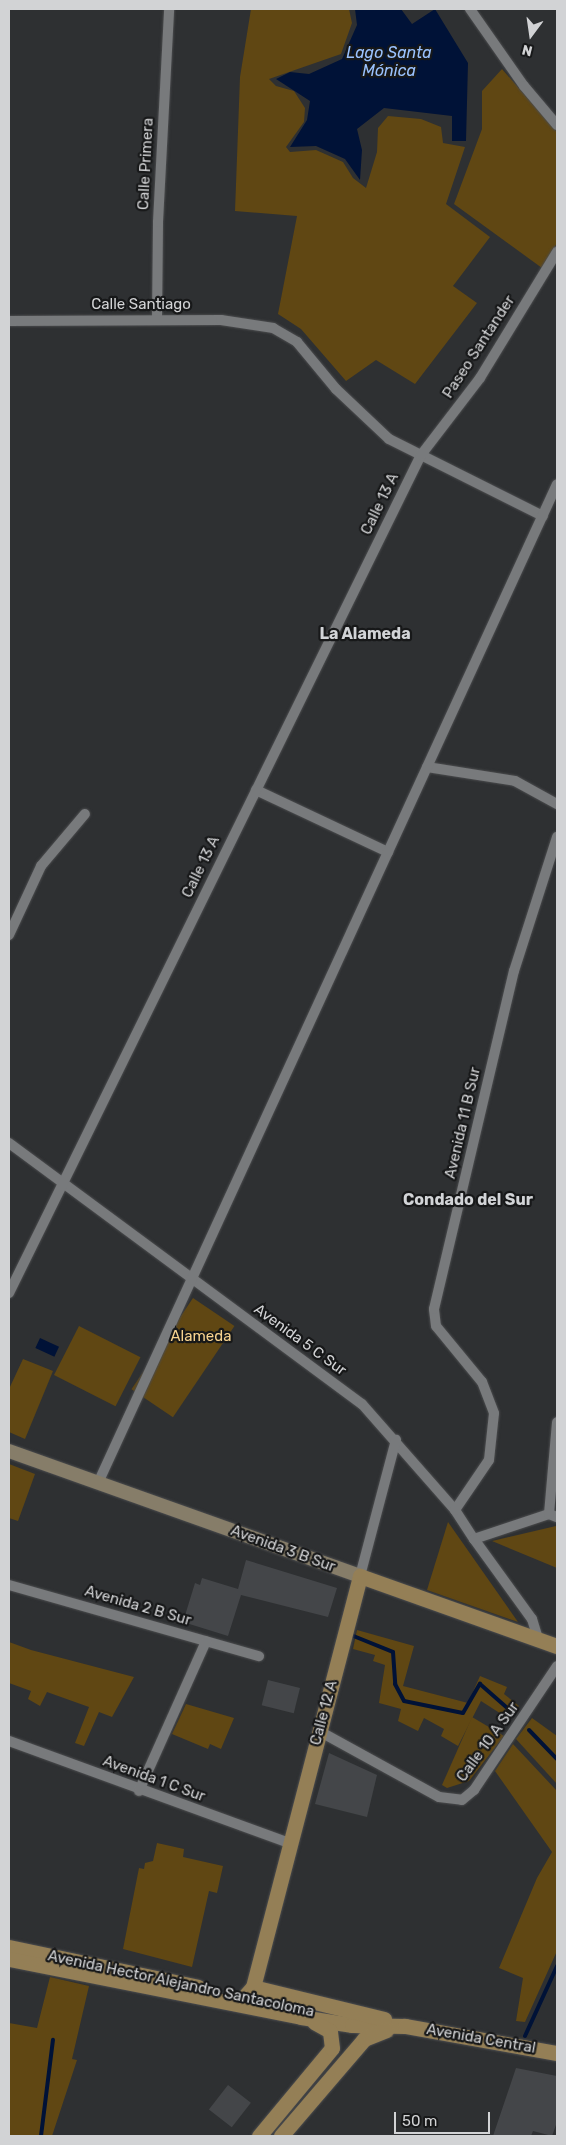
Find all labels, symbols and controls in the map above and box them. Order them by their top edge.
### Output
north arrow [506,10,556,60]
text: N [520,41,534,60]
water label: Lago Santa Mónica [346,43,432,81]
street label: Calle Primera [135,117,157,211]
street label: Paseo Santander [439,292,519,402]
street label: Calle Santiago [91,296,191,314]
street label: Calle 13 A [357,470,403,538]
district label: La Alameda [319,624,411,644]
street label: Calle 13 A [178,833,224,901]
street label: Avenida 11 B Sur [441,1065,485,1181]
district label: Condado del Sur [403,1190,533,1210]
street label: Avenida 5 C Sur [250,1300,350,1380]
park label: Alameda [171,1328,231,1346]
street label: Avenida 3 B Sur [228,1522,338,1576]
street label: Avenida 2 B Sur [83,1582,193,1630]
street label: Calle 12 A [307,1679,341,1747]
street label: Calle 10 A Sur [453,1698,523,1786]
street label: Avenida 1 C Sur [100,1752,208,1806]
street label: Avenida Hector Alejandro Santacoloma [46,1947,316,2021]
street label: Avenida Central [425,2021,537,2057]
scale bar [396,2102,492,2134]
text: 50 m [402,2112,437,2130]

